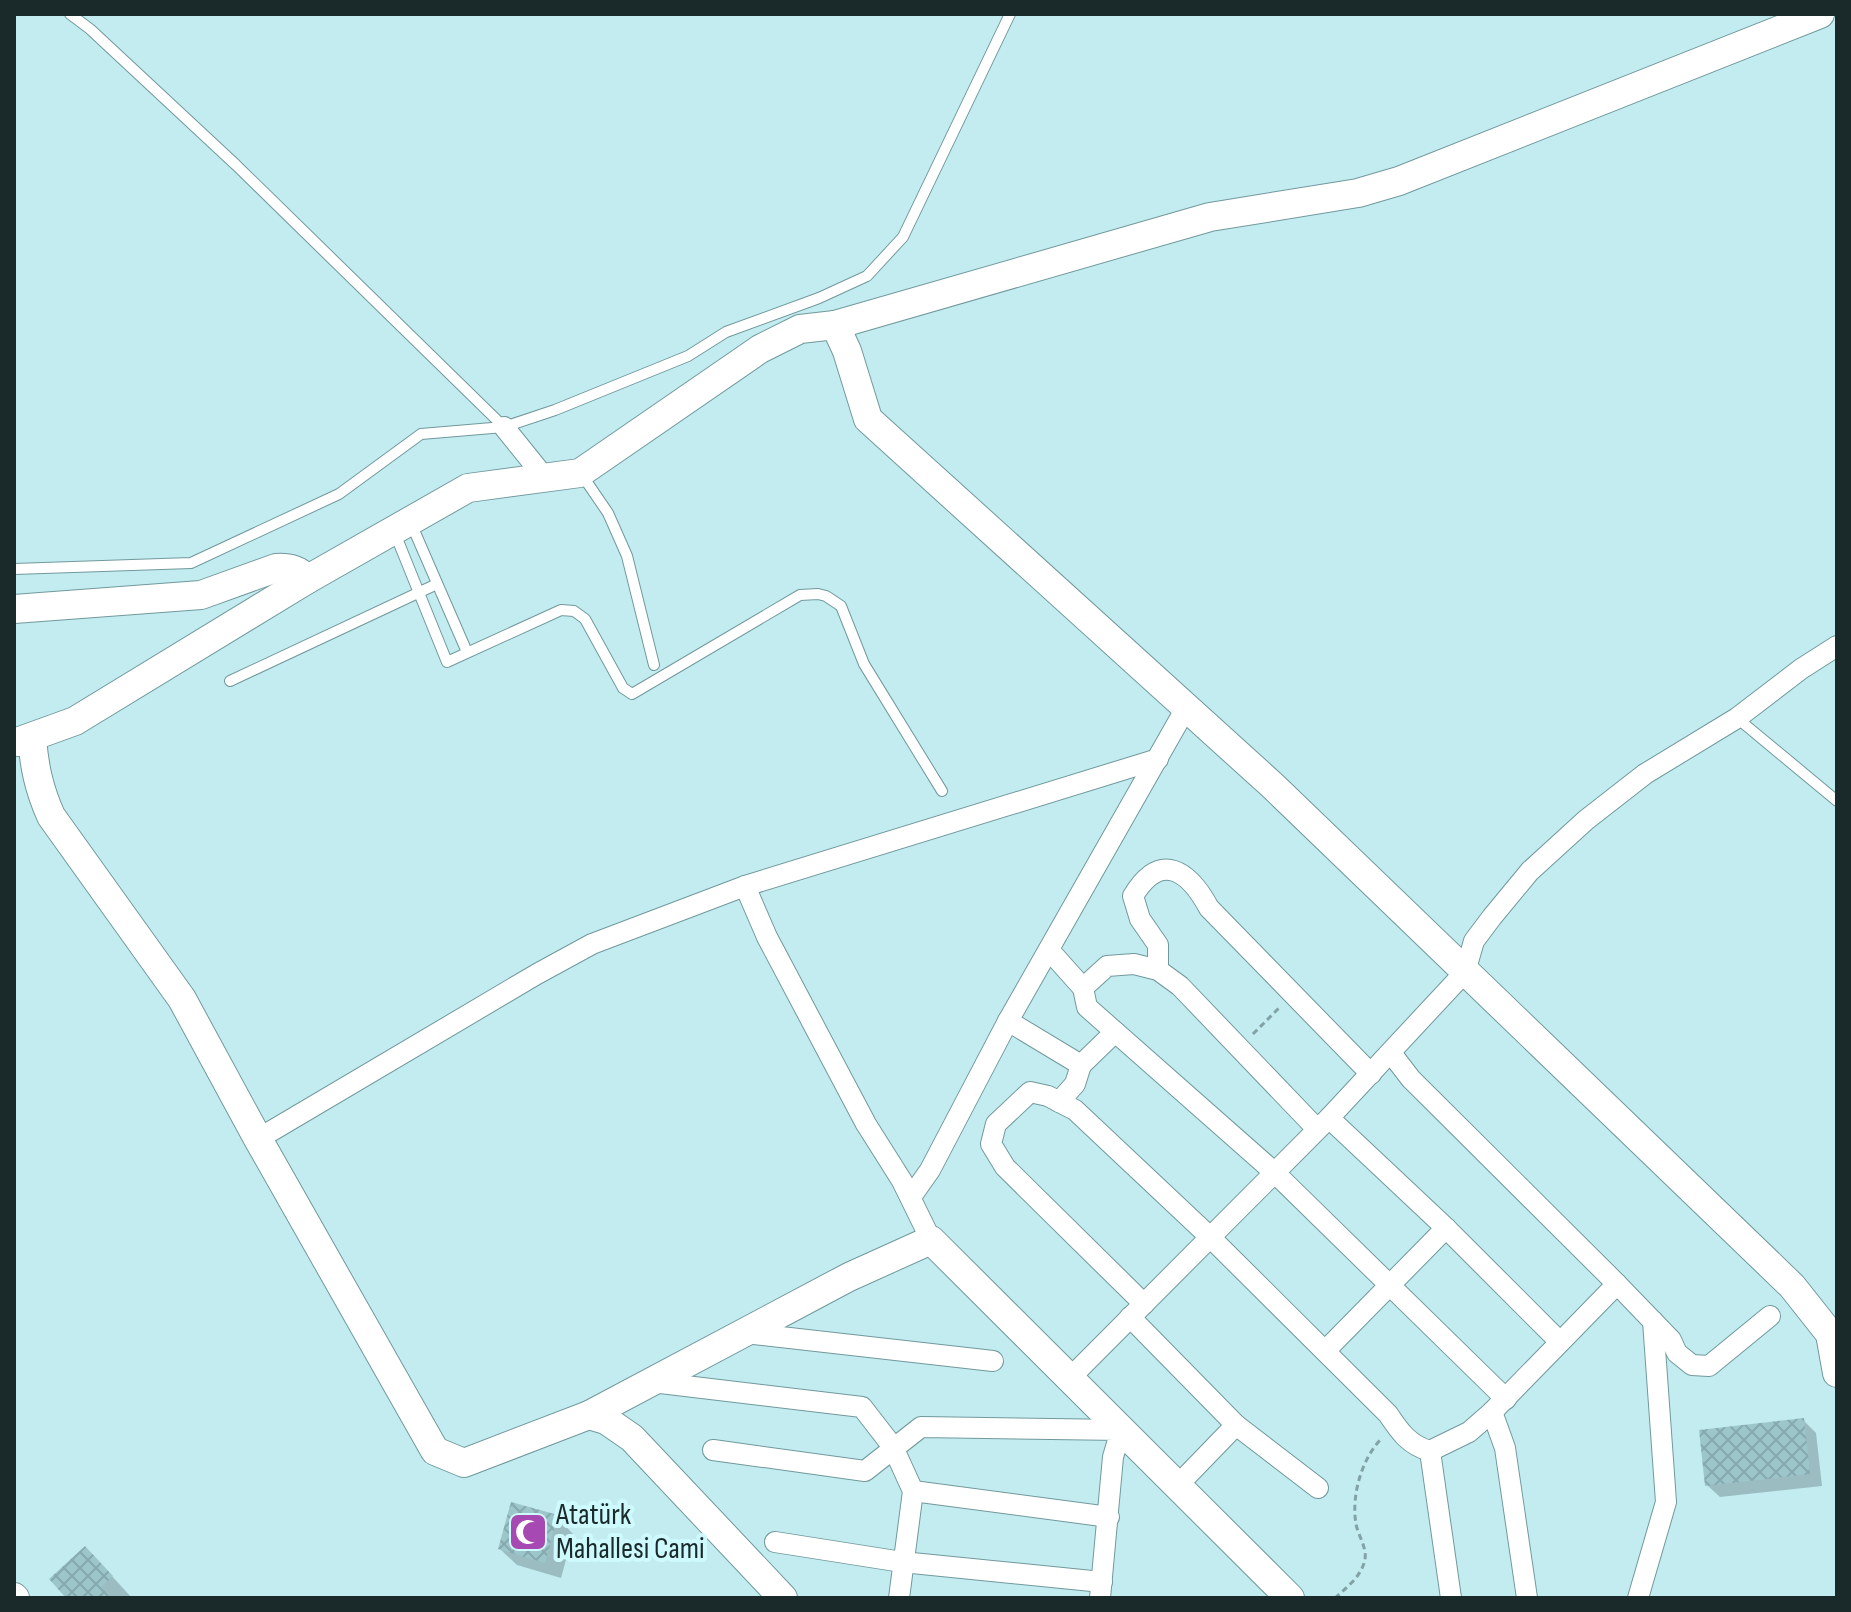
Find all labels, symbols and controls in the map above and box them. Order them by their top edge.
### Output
place label: Atatürk Mahallesi Cami [555,1497,705,1567]
mosque icon: Atatürk Mahallesi Cami [507,1511,549,1553]

